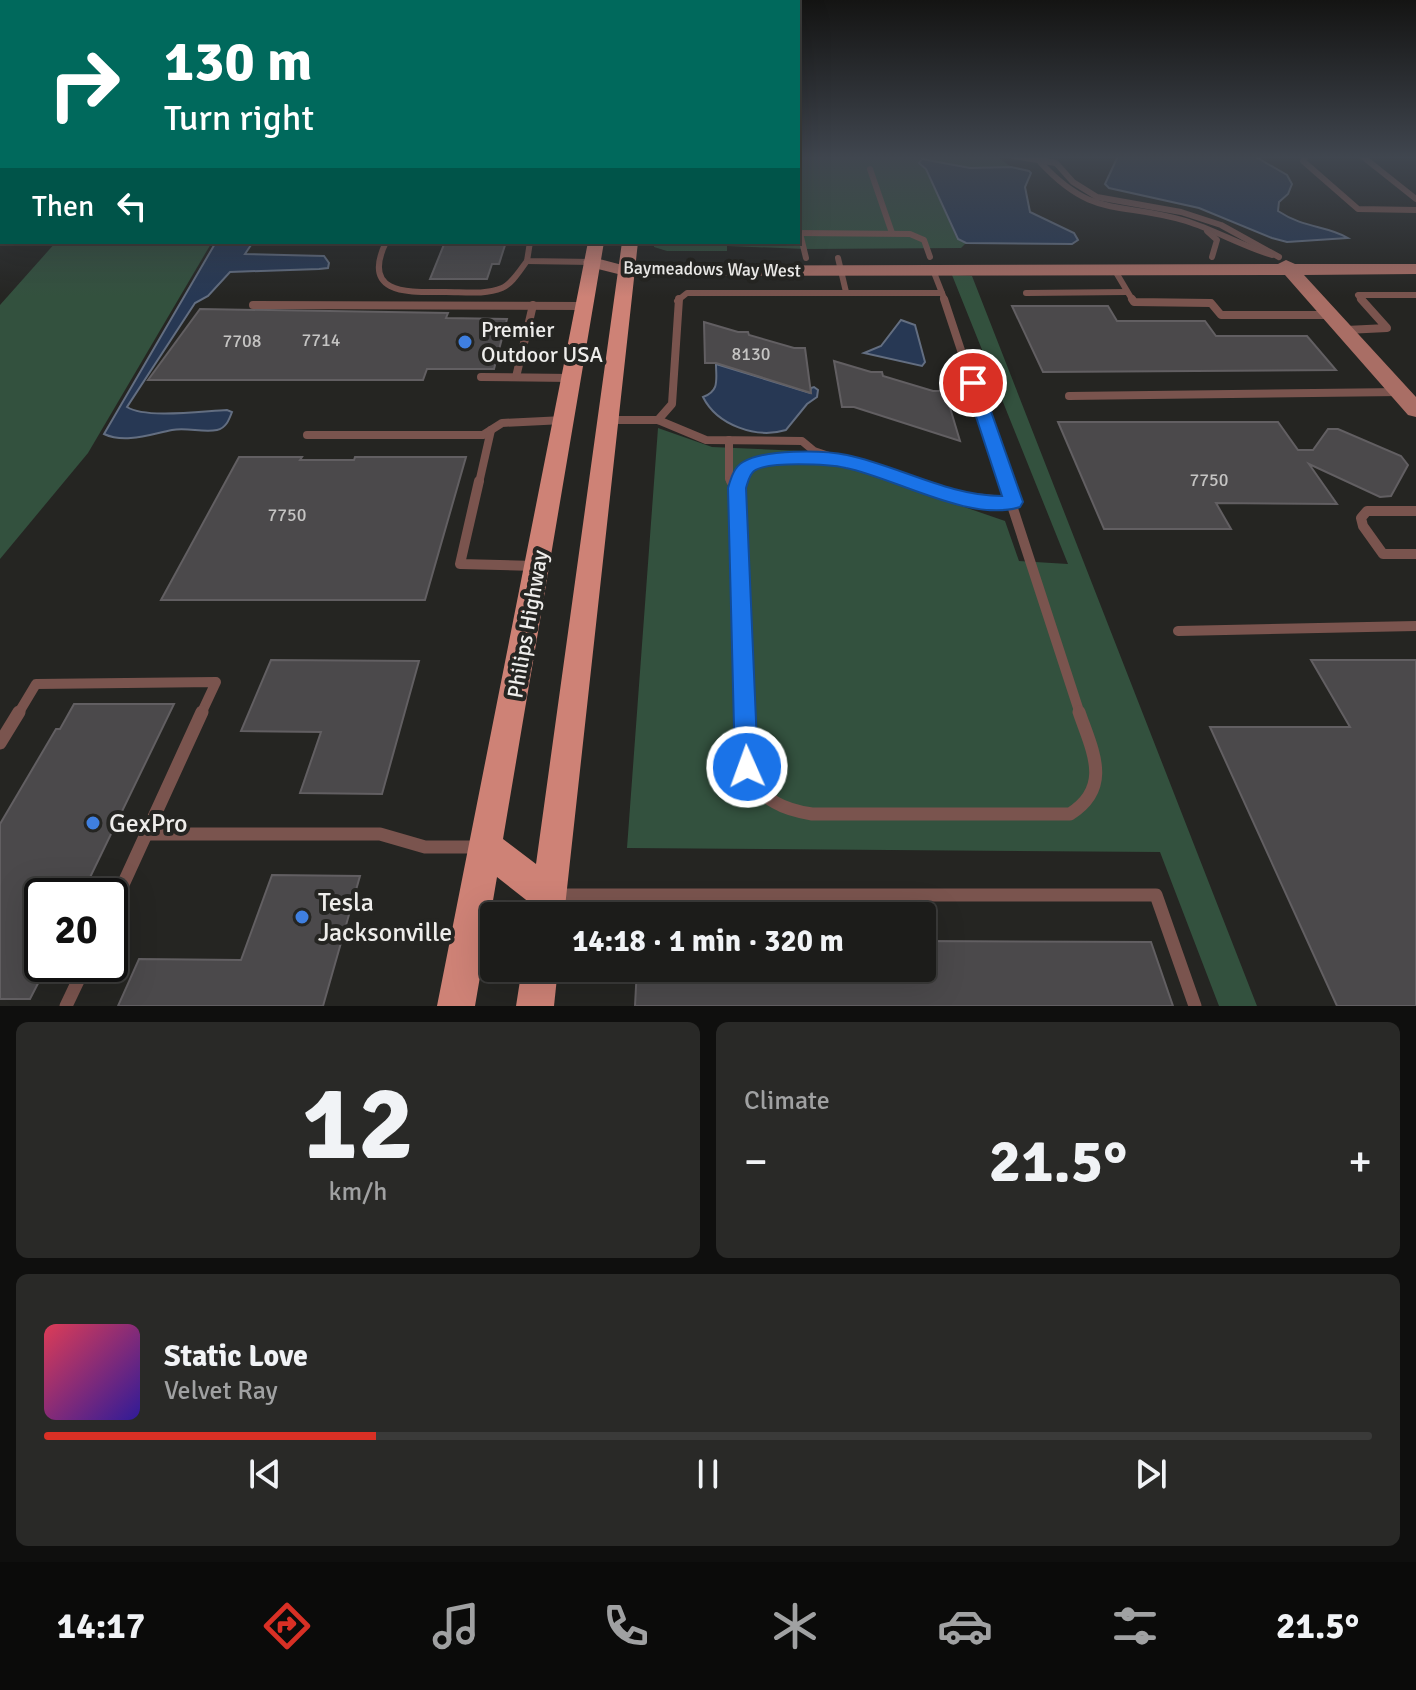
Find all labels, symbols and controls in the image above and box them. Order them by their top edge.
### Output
text: 130 m [164,27,312,96]
icon: right [32,32,136,136]
text: Turn right [164,96,314,141]
icon: left [110,184,154,228]
text: Then [32,188,94,225]
street label: Baymeadows Way West [623,256,801,282]
place label: Premier Outdoor USA [481,316,604,368]
house number: 7714 [302,329,341,351]
house number: 7708 [223,330,261,352]
marker: Premier Outdoor USA [456,333,474,351]
house number: 8130 [732,343,770,365]
pin [939,349,1007,417]
icon: arrive [951,361,995,405]
house number: 7750 [1190,469,1228,491]
house number: 7750 [268,504,306,526]
street label: Philips Highway [501,547,554,700]
position arrow [705,725,789,809]
place label: GexPro [109,808,188,840]
marker: GexPro [84,814,102,832]
speed limit sign: 20 [24,878,128,982]
place label: Tesla Jacksonville [318,887,452,949]
marker: Tesla Jacksonville [293,908,311,926]
text: 14:18 · 1 min · 320 m [572,923,844,960]
text: 12 [302,1060,414,1188]
text: Climate [744,1085,830,1117]
text: 21.5° [989,1125,1127,1199]
text: − [744,1135,768,1189]
text: + [1348,1135,1372,1189]
text: km/h [329,1176,387,1208]
text: Static Love [164,1338,308,1375]
text: Velvet Ray [164,1375,278,1407]
icon: previous [243,1452,287,1496]
icon: pause [686,1452,730,1496]
icon: next [1129,1452,1173,1496]
icon: directions [259,1598,315,1654]
icon: music [428,1598,484,1654]
icon: phone [598,1598,654,1654]
icon: climate [767,1598,823,1654]
icon: car [937,1598,993,1654]
icon: filters [1107,1598,1163,1654]
text: 14:17 [57,1604,145,1649]
text: 21.5° [1276,1604,1359,1649]

